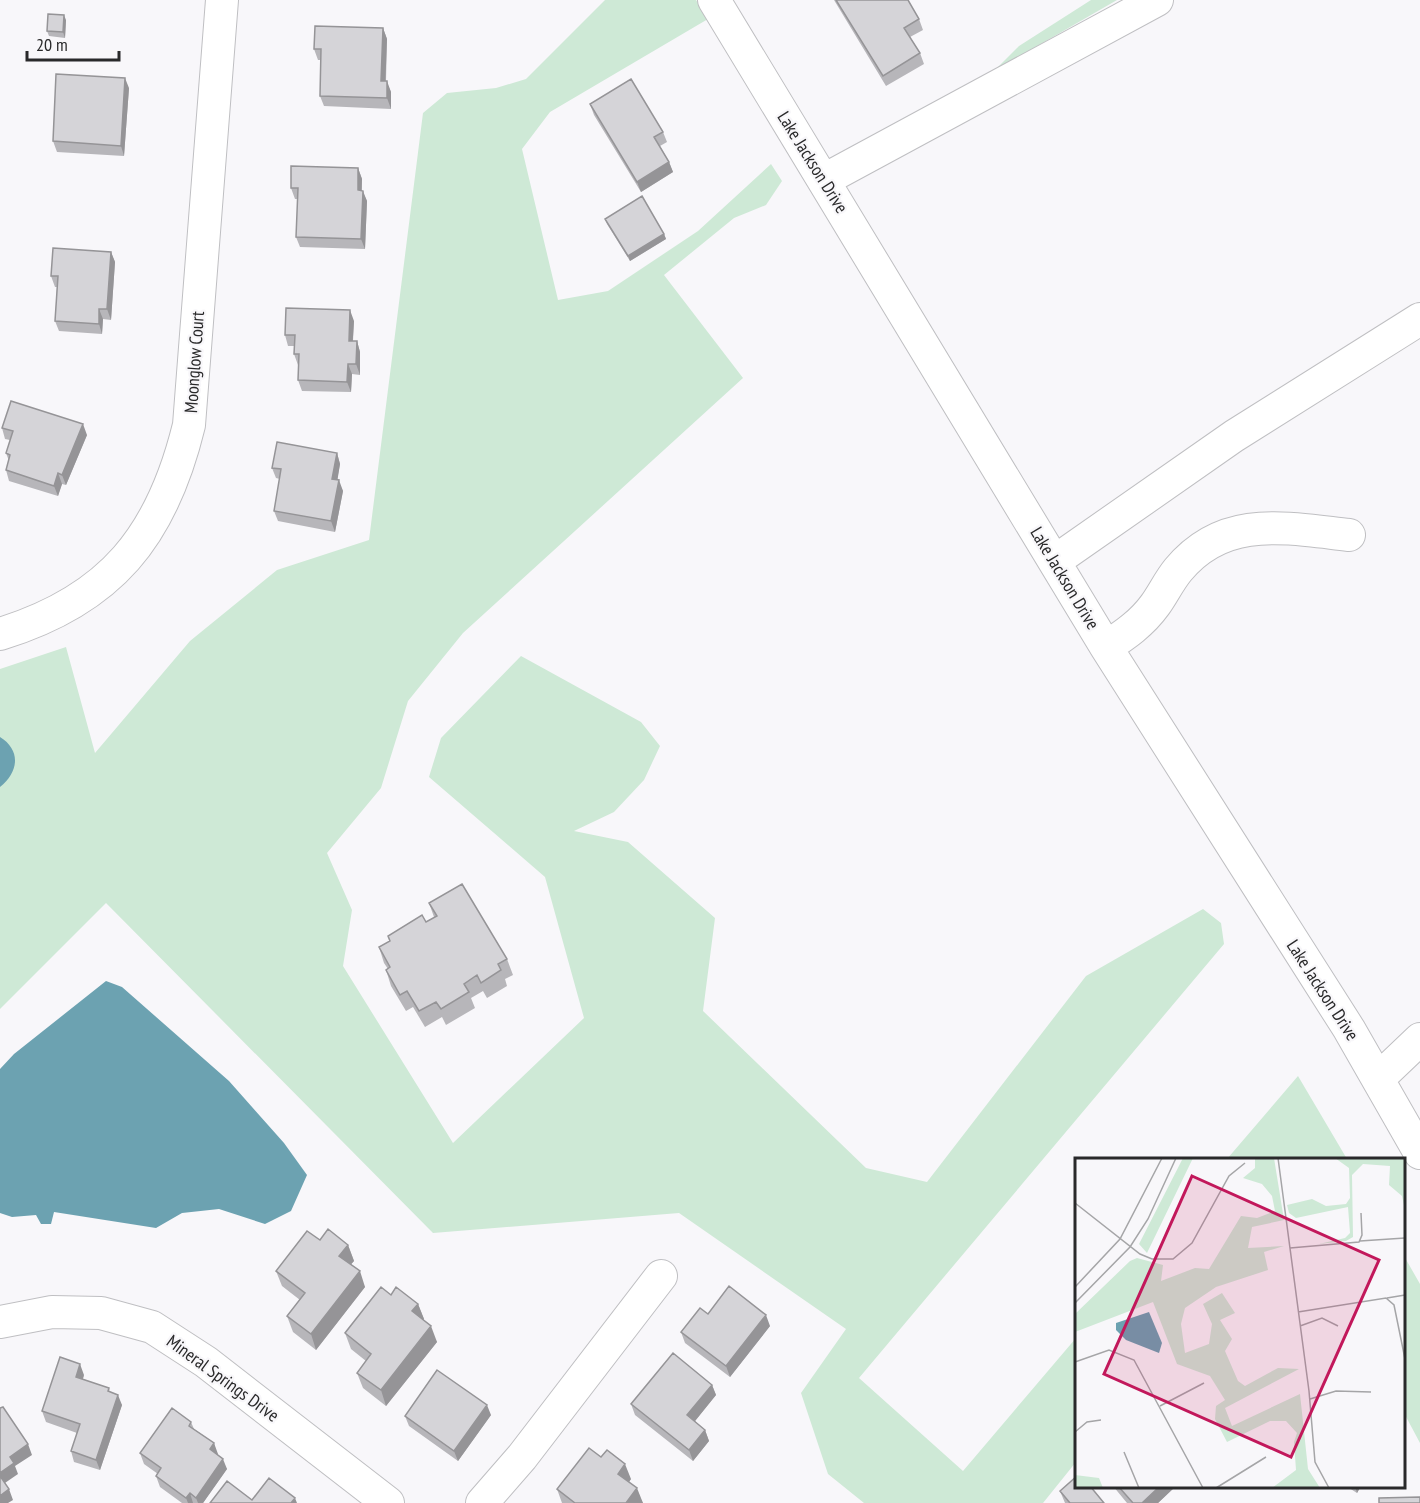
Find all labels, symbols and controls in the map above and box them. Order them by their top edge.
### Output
scale bar [27,24,118,62]
text: 20 m [36,33,68,56]
street label: Lake Jackson Drive [773,107,853,217]
street label: Moonglow Court [179,310,209,414]
street label: Lake Jackson Drive [1025,522,1105,634]
street label: Lake Jackson Drive [1282,935,1364,1045]
inset map [1075,1158,1405,1488]
street label: Mineral Springs Drive [162,1329,284,1427]

